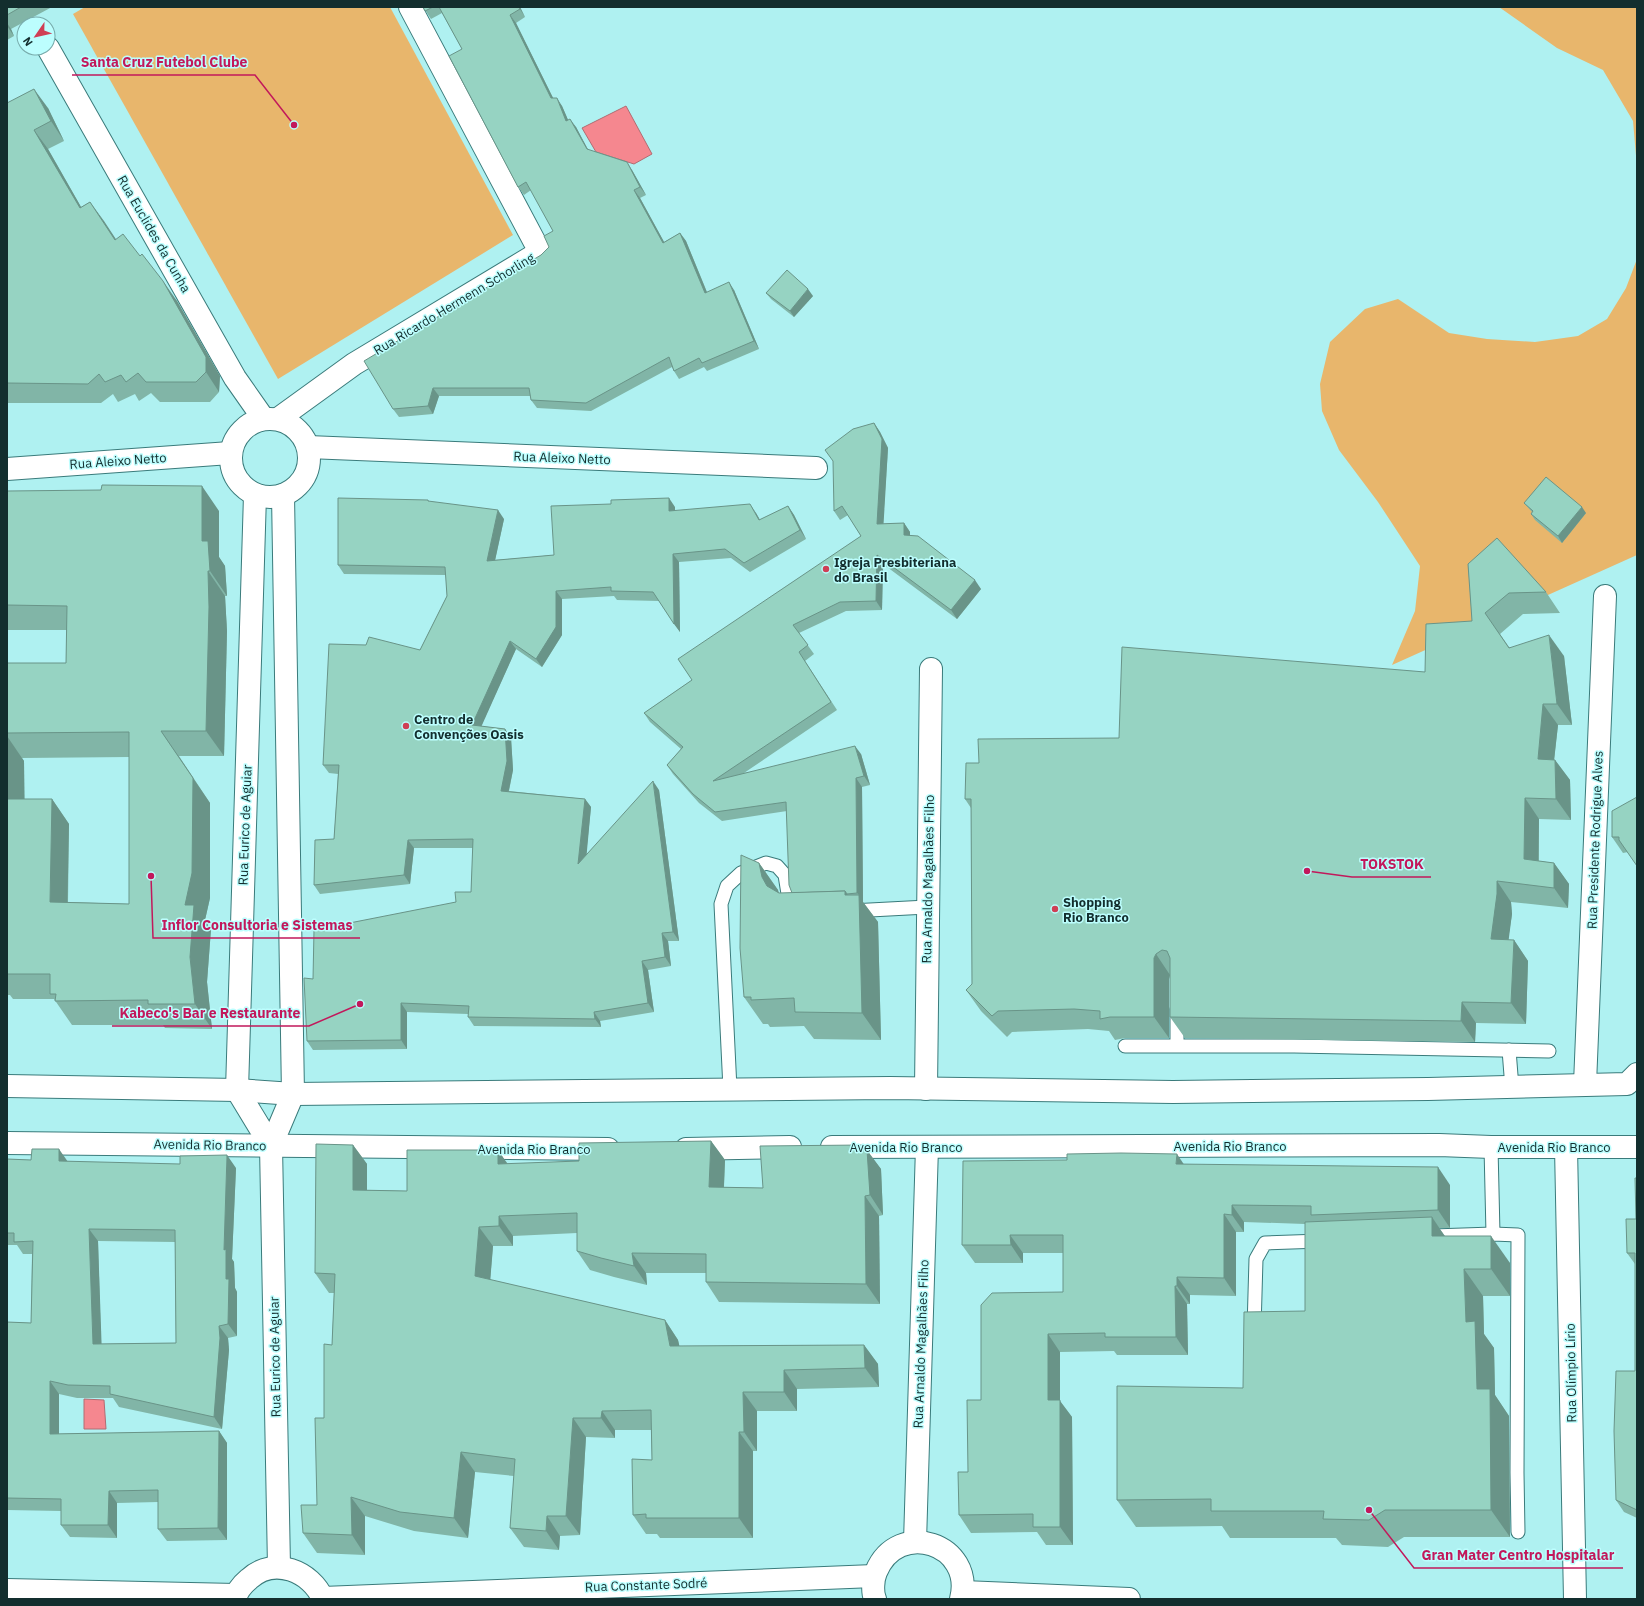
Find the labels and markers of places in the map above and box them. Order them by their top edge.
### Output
callout: Santa Cruz Futebol Clube [72,49,255,75]
place label: Igreja Presbiteriana do Brasil [834,554,956,586]
marker: Igreja Presbiteriana do Brasil [821,564,831,574]
place label: Centro de Convenções Oasis [414,711,524,743]
marker: Centro de Convenções Oasis [401,721,411,731]
callout: TOKSTOK [1352,851,1431,877]
place label: Shopping Rio Branco [1063,894,1129,926]
marker: Shopping Rio Branco [1050,904,1060,914]
callout: Inflor Consultoria e Sistemas [153,912,360,938]
callout: Kabeco's Bar e Restaurante [112,1000,309,1026]
callout: Gran Mater Centro Hospitalar [1414,1542,1623,1568]

